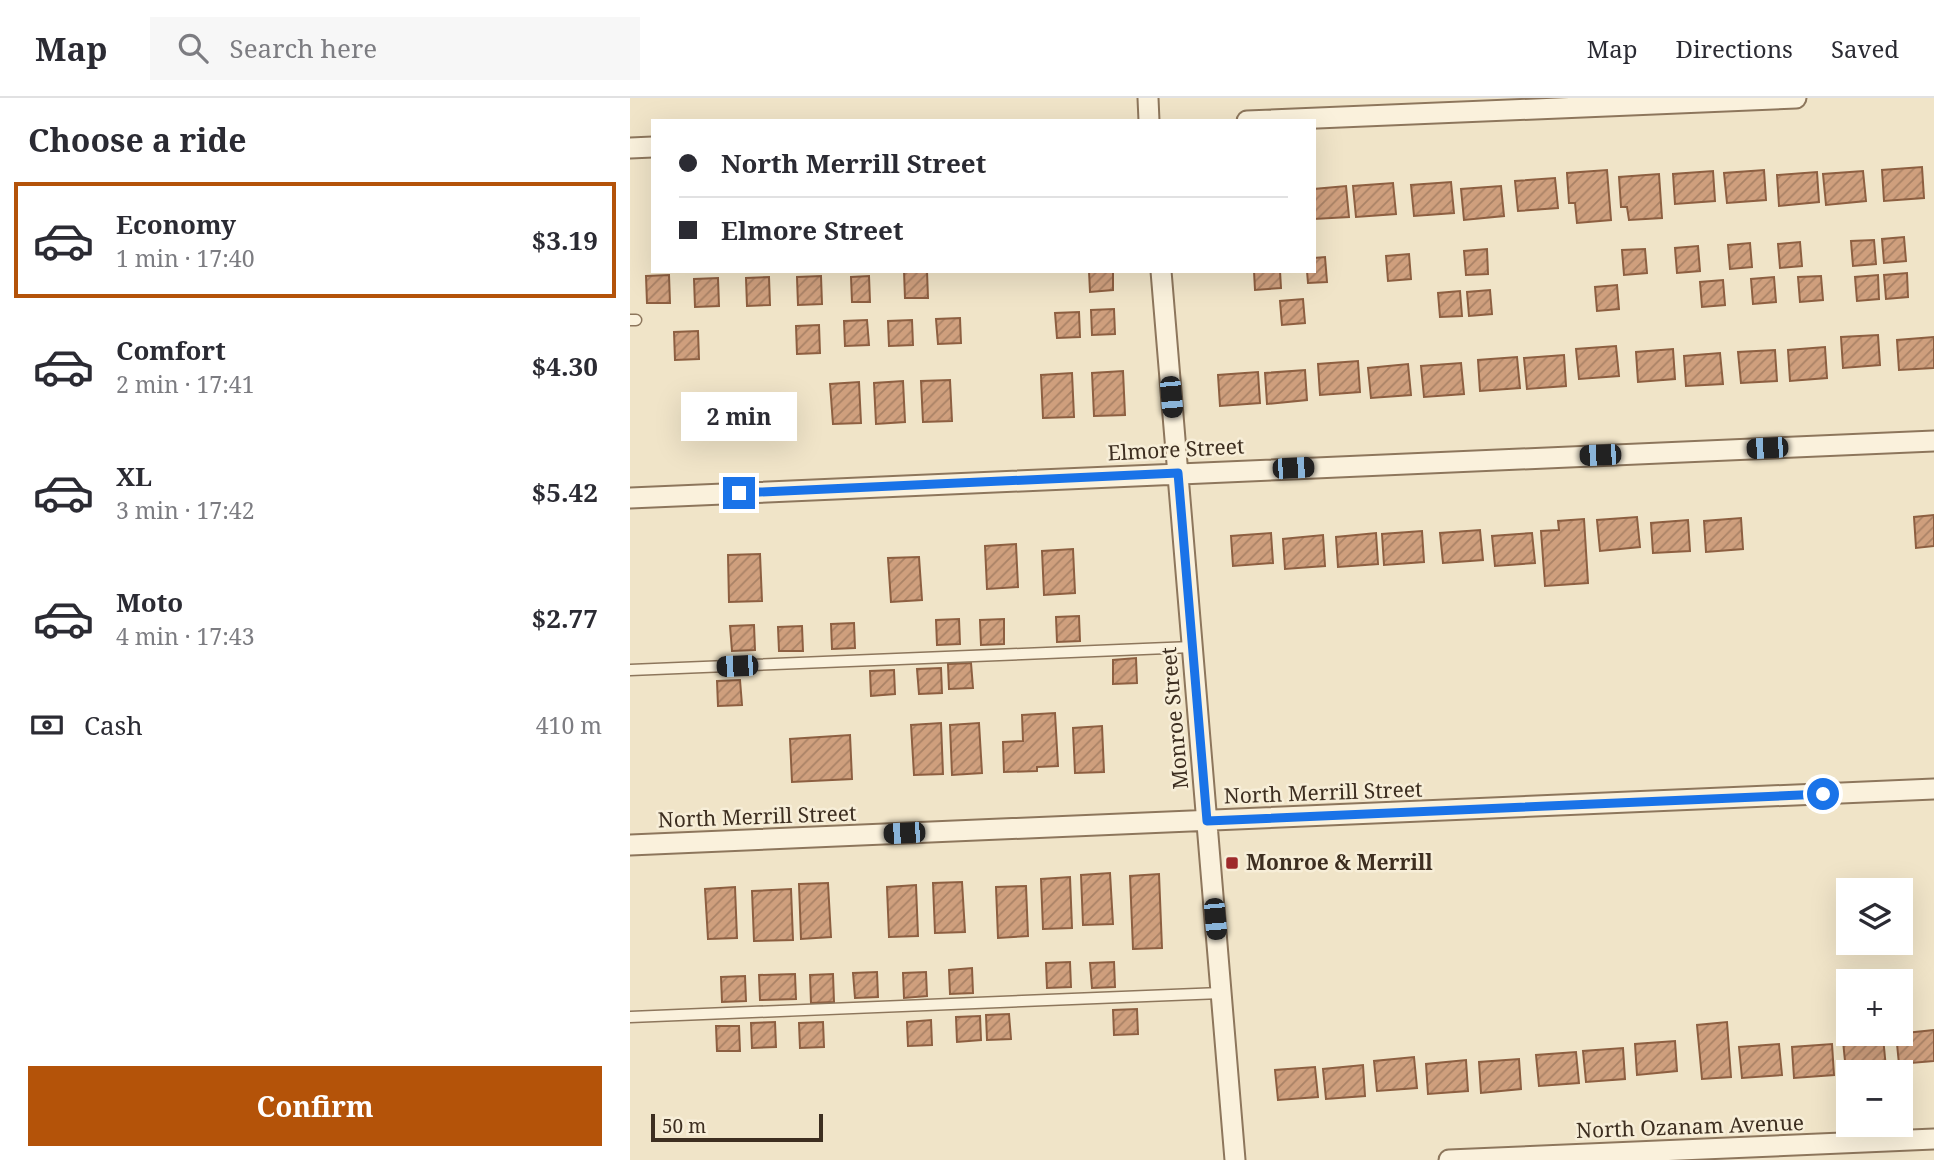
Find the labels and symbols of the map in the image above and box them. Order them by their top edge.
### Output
car [1159,375,1184,419]
callout: 2 min [681,392,797,440]
street label: Elmore Street [1107,431,1245,467]
car [1746,436,1789,460]
car [1579,444,1622,466]
car [1272,456,1315,480]
route end [723,477,755,509]
street label: Monroe Street [1154,646,1194,790]
car [716,655,759,677]
street label: North Merrill Street [1223,775,1423,809]
route start [1807,778,1839,810]
street label: North Merrill Street [657,799,857,833]
car [883,821,926,845]
place label: Monroe & Merrill [1246,848,1433,876]
marker: Monroe & Merrill [1224,855,1240,871]
car [1203,897,1228,941]
street label: North Ozanam Avenue [1575,1108,1804,1144]
scale bar [651,1111,822,1143]

